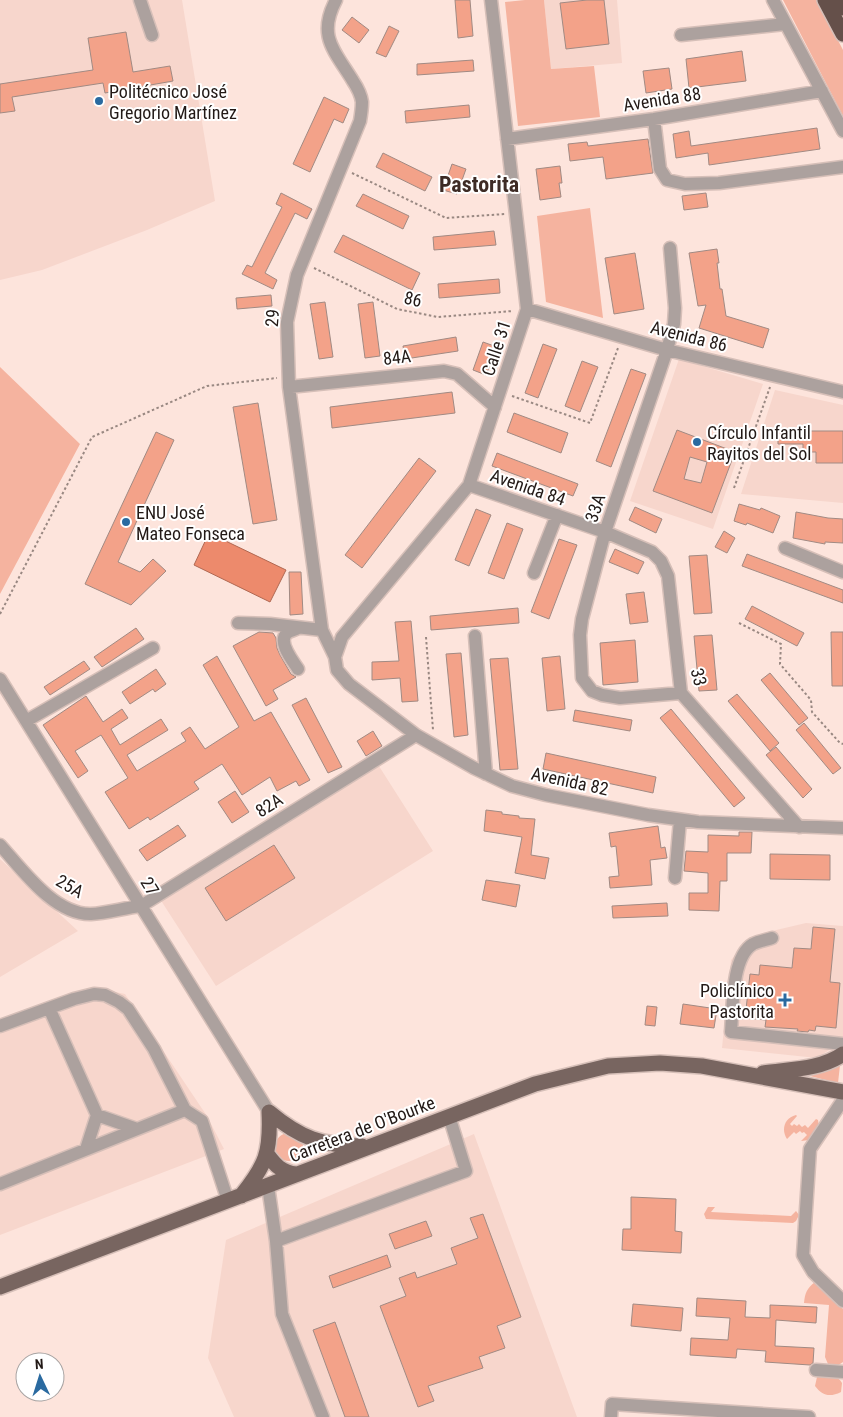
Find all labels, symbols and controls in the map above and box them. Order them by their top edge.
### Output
place label: Politécnico José Gregorio Martínez [109,81,237,123]
street label: Avenida 88 [622,83,702,115]
marker: Politécnico José Gregorio Martínez [93,95,105,107]
district label: Pastorita [439,172,519,197]
street label: 86 [402,287,424,311]
street label: 29 [261,308,283,328]
street label: Avenida 86 [648,316,730,356]
street label: Calle 31 [477,317,515,379]
street label: 84A [382,345,413,369]
place label: Círculo Infantil Rayitos del Sol [707,422,811,464]
marker: Círculo Infantil Rayitos del Sol [691,436,703,448]
street label: Avenida 84 [488,464,569,510]
street label: 33A [580,491,610,525]
place label: ENU José Mateo Fonseca [136,502,245,544]
marker: ENU José Mateo Fonseca [120,516,132,528]
street label: 33 [687,666,711,688]
street label: Avenida 82 [530,763,611,799]
street label: 82A [251,788,287,821]
street label: 25A [53,870,88,902]
street label: 27 [136,873,164,899]
place label: Policlínico Pastorita [700,980,774,1022]
marker: Policlínico Pastorita [778,993,792,1007]
street label: Carretera de O'Bourke [286,1091,438,1167]
north arrow [15,1352,65,1402]
text: N [34,1356,44,1372]

